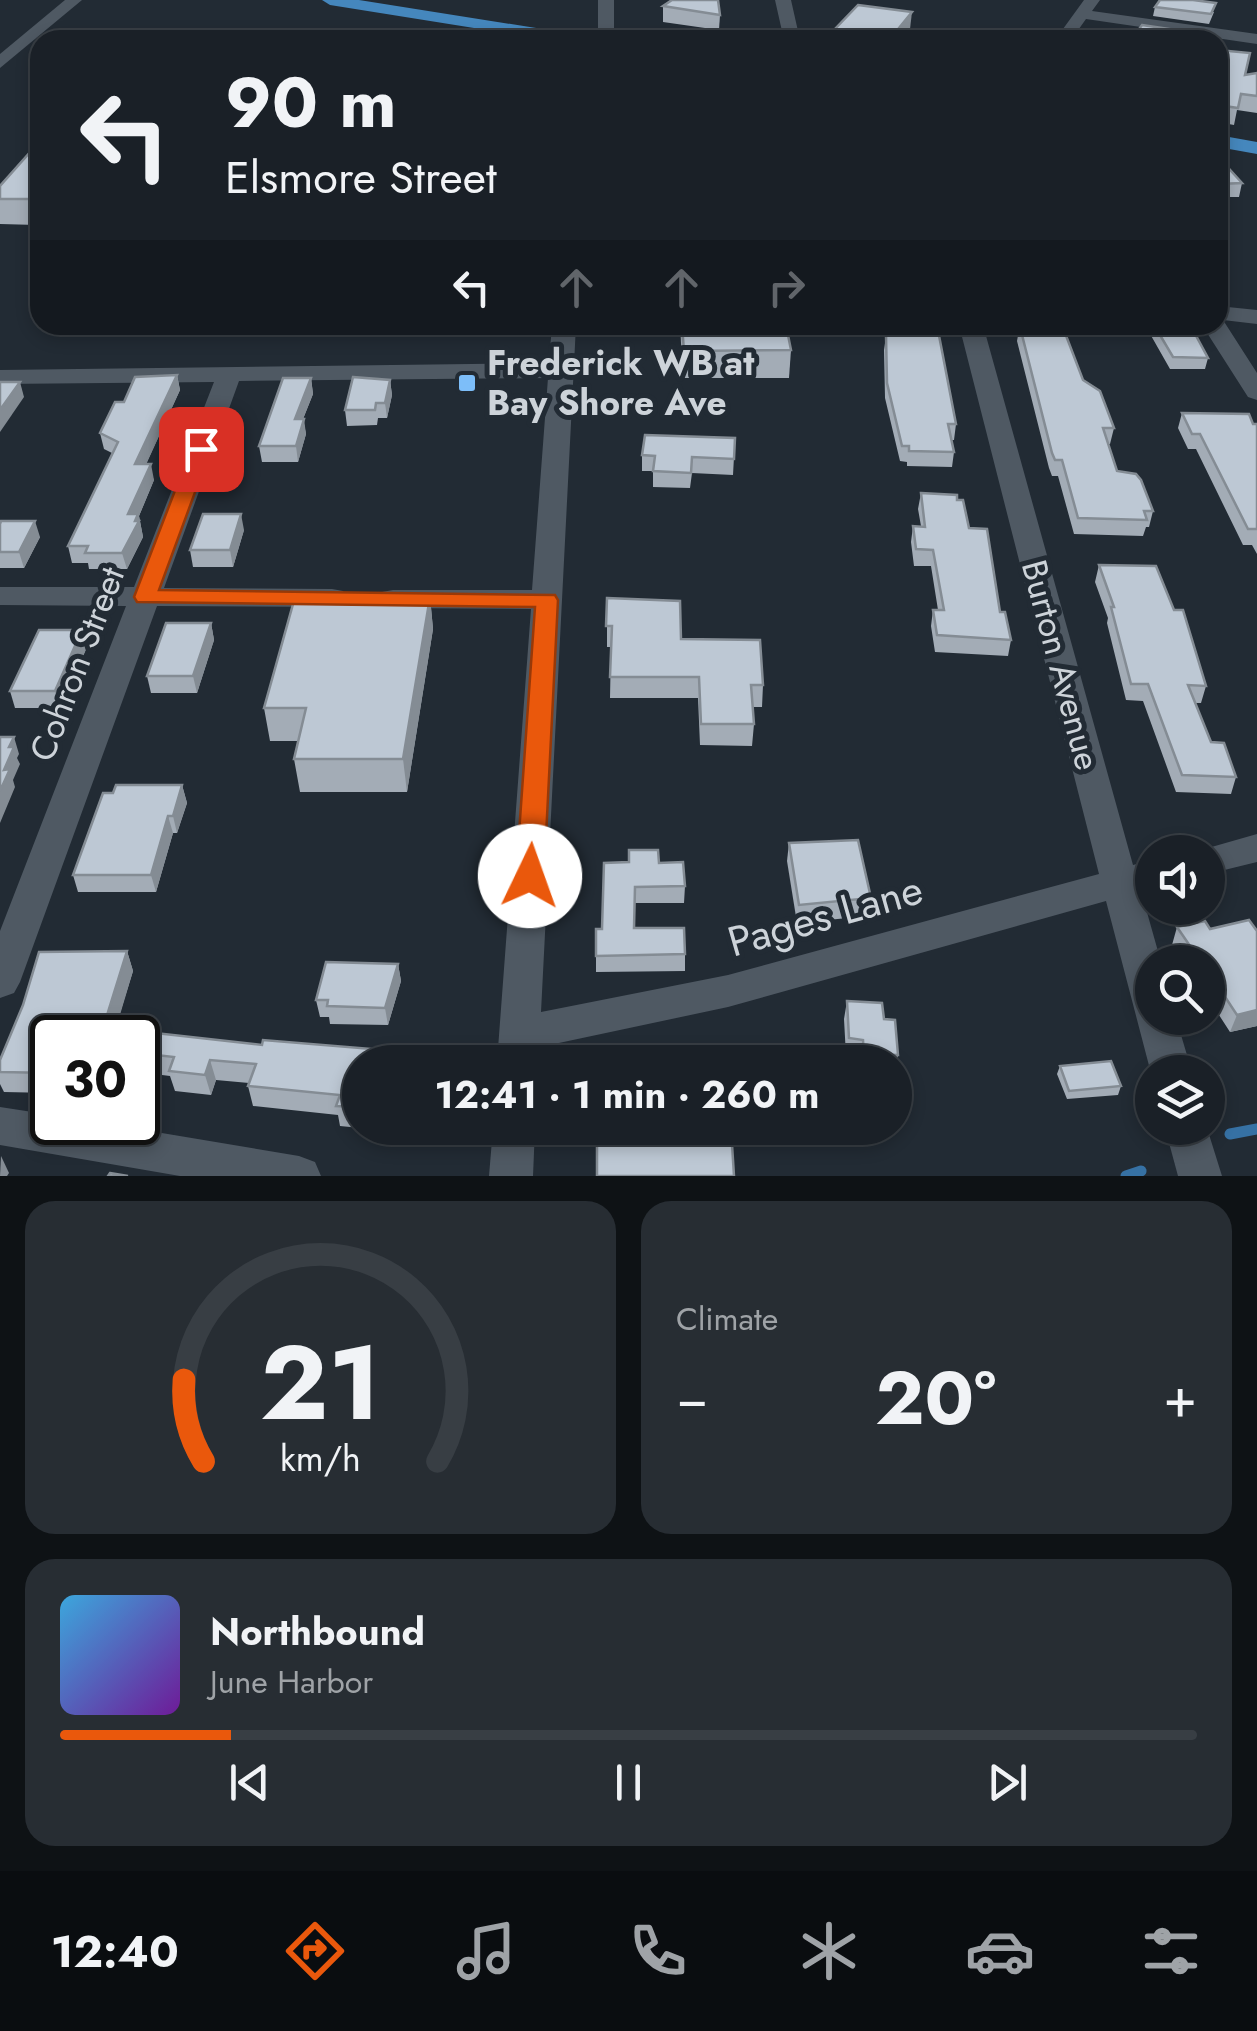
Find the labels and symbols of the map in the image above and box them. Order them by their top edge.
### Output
place label: Frederick WB at Bay Shore Ave [487,338,754,428]
marker: Frederick WB at Bay Shore Ave [456,372,478,394]
pin [159,407,244,492]
street label: Burton Avenue [1009,555,1113,775]
street label: Cohron Street [17,559,137,768]
position arrow [478,824,582,928]
street label: Pages Lane [721,859,930,972]
speed limit sign: 30 [30,1015,160,1145]

